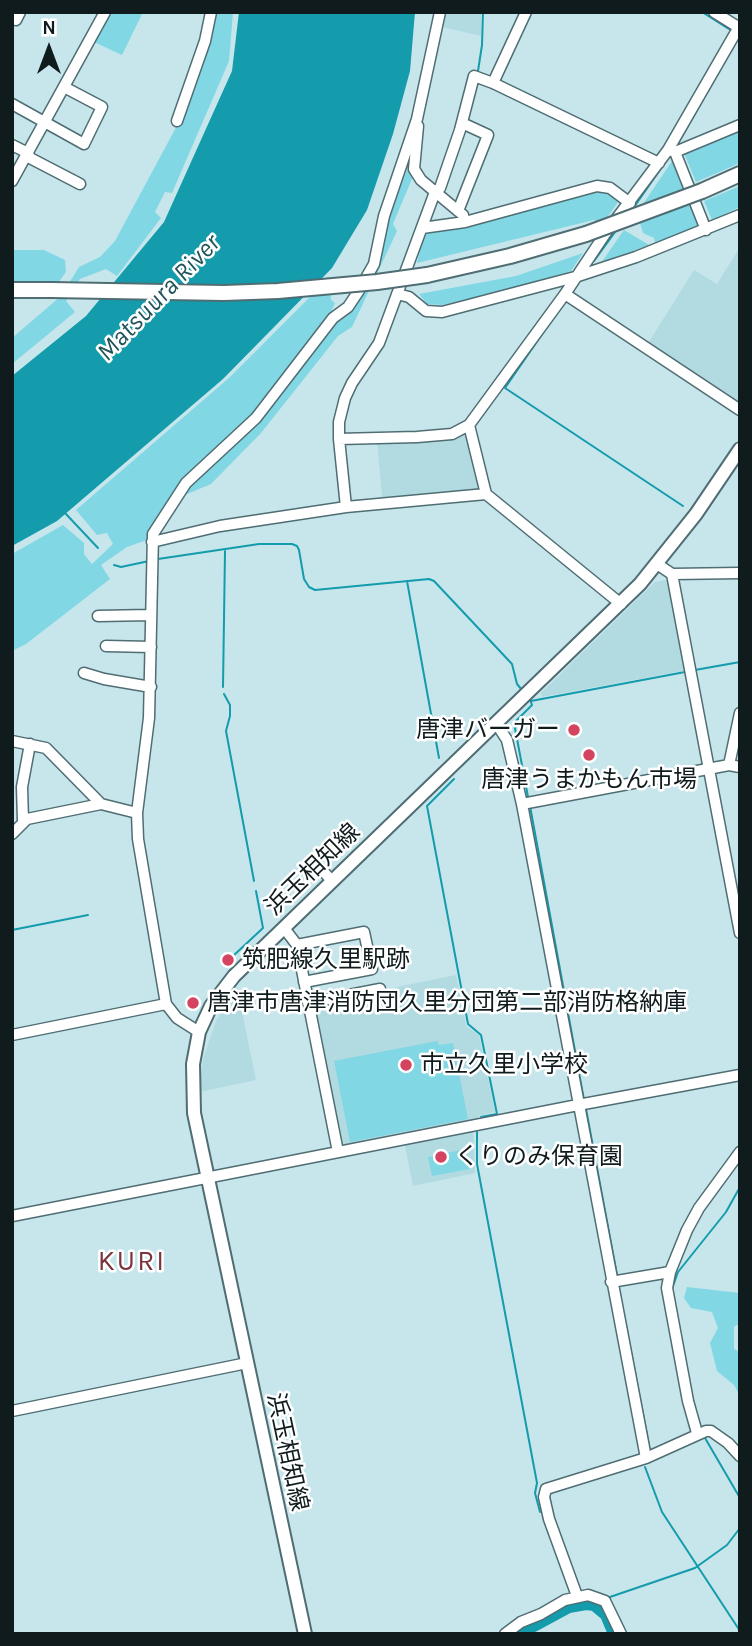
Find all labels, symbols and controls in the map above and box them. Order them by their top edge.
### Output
north arrow [14,14,84,84]
text: N [42,17,56,39]
water label: Matsuura River [91,228,227,368]
place label: 唐津バーガー [416,716,560,744]
marker: 唐津バーガー [566,722,582,738]
marker: 唐津うまかもん市場 [581,747,597,763]
place label: 唐津うまかもん市場 [481,766,697,794]
street label: 浜玉相知線 [260,818,366,922]
place label: 筑肥線久里駅跡 [242,946,410,974]
marker: 筑肥線久里駅跡 [220,952,236,968]
place label: 唐津市唐津消防団久里分団第二部消防格納庫 [207,989,687,1017]
marker: 唐津市唐津消防団久里分団第二部消防格納庫 [185,995,201,1011]
place label: 市立久里小学校 [420,1051,588,1079]
marker: 市立久里小学校 [398,1057,414,1073]
place label: くりのみ保育園 [455,1143,623,1171]
marker: くりのみ保育園 [433,1149,449,1165]
district label: KURI [98,1245,166,1279]
street label: 浜玉相知線 [260,1390,314,1514]

